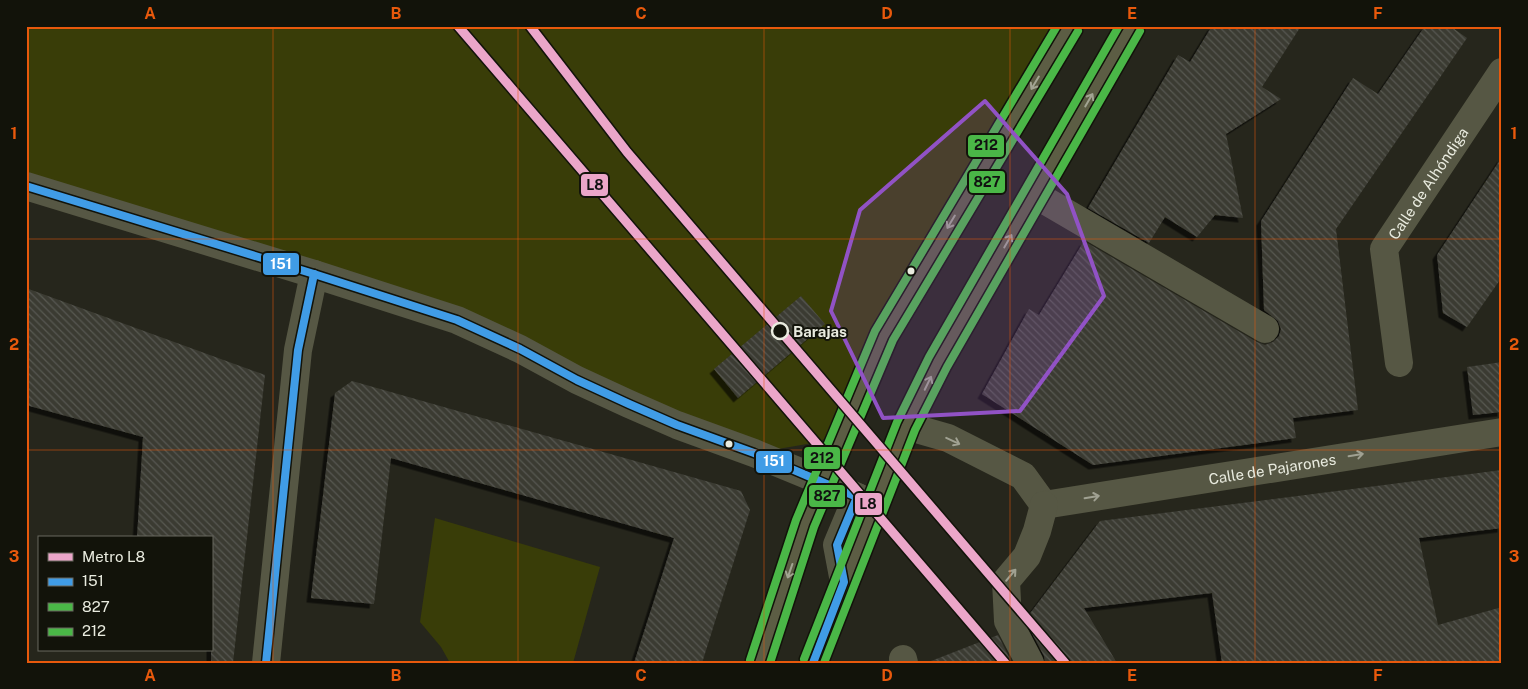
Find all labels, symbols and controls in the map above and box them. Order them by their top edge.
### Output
text: A [144,4,156,23]
text: B [391,4,402,23]
text: C [635,4,647,23]
text: D [881,4,893,23]
text: E [1127,4,1137,23]
text: F [1373,4,1383,23]
one-way arrow [1030,76,1040,90]
one-way arrow [1084,94,1094,108]
text: 1 [11,124,17,143]
street label: Calle de Alhóndiga [1384,124,1471,242]
text: 1 [1511,124,1517,143]
line badge: 212 [967,134,1005,158]
text: 212 [974,137,998,153]
line badge: 827 [968,170,1006,194]
line badge: L8 [580,173,609,197]
text: 827 [973,174,1001,190]
text: L8 [586,177,604,193]
one-way arrow [946,215,956,229]
one-way arrow [1003,234,1013,249]
line badge: 151 [262,252,300,276]
text: 151 [270,256,292,272]
unlabelled marker [906,266,916,276]
marker: Barajas [771,322,789,340]
place label: Barajas [793,323,847,340]
text: 2 [9,335,19,354]
text: 2 [1509,335,1519,354]
one-way arrow [923,375,933,390]
one-way arrow [945,437,960,446]
unlabelled marker [724,439,734,449]
line badge: 212 [803,446,841,470]
line badge: 151 [755,450,793,474]
text: 212 [810,450,834,466]
street label: Calle de Pajarones [1207,450,1337,487]
one-way arrow [1348,450,1364,460]
text: 151 [763,453,785,469]
line badge: 827 [808,484,846,508]
text: 827 [813,488,841,504]
line badge: L8 [854,492,883,516]
one-way arrow [1084,492,1100,502]
text: L8 [859,496,877,512]
legend [38,536,212,652]
text: 3 [9,547,19,566]
text: 3 [1509,547,1519,566]
text: Metro L8 [82,548,145,565]
one-way arrow [784,562,794,578]
one-way arrow [1006,568,1017,581]
text: 151 [82,572,104,589]
text: 827 [82,598,110,615]
text: 212 [82,622,106,639]
text: A [144,666,156,685]
text: B [391,666,402,685]
text: C [635,666,647,685]
text: D [881,666,893,685]
text: E [1127,666,1137,685]
text: F [1373,666,1383,685]

